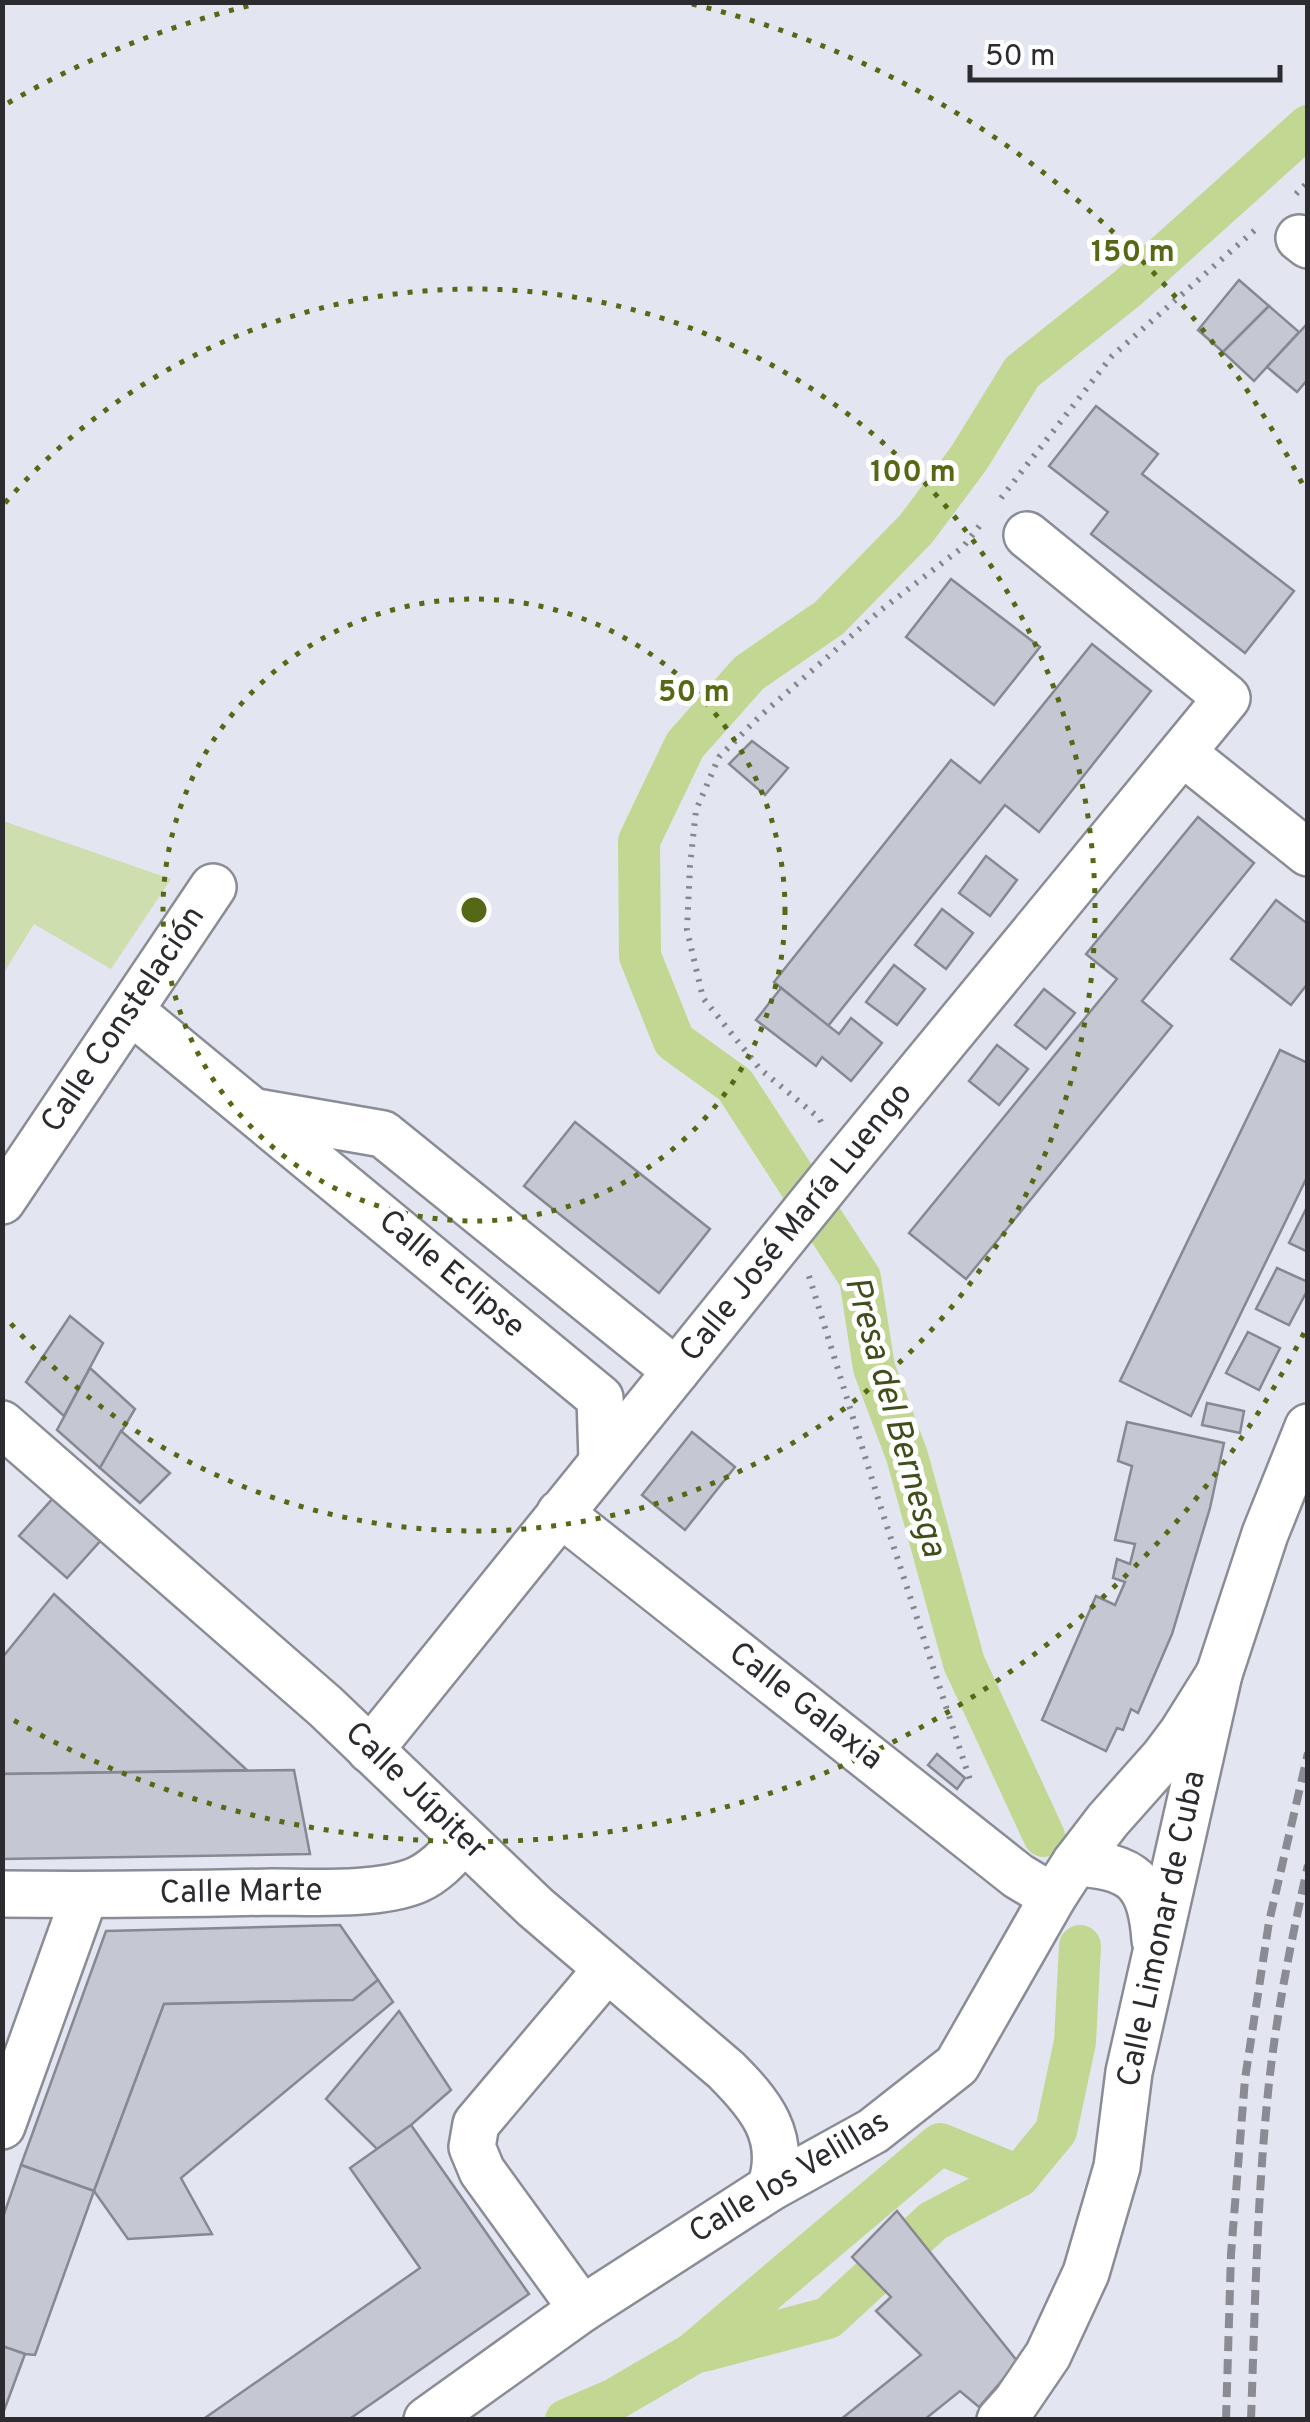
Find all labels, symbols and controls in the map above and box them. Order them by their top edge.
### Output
scale bar [970,20,1280,82]
text: 50 m [985,39,1055,76]
text: 150 m [1091,235,1175,272]
text: 100 m [870,455,956,492]
text: 50 m [658,675,730,712]
centre of rings [456,892,492,928]
street label: Calle Constelación [33,899,215,1141]
street label: Calle José María Luengo [672,1075,922,1371]
street label: Calle Eclipse [369,1202,533,1348]
water label: Presa del Bernesga [833,1272,955,1562]
street label: Calle Galaxia [720,1634,890,1780]
street label: Calle Júpiter [335,1714,495,1870]
street label: Calle Limonar de Cuba [1110,1767,1216,2091]
street label: Calle Marte [159,1872,323,1914]
street label: Calle los Velillas [683,2103,897,2253]

